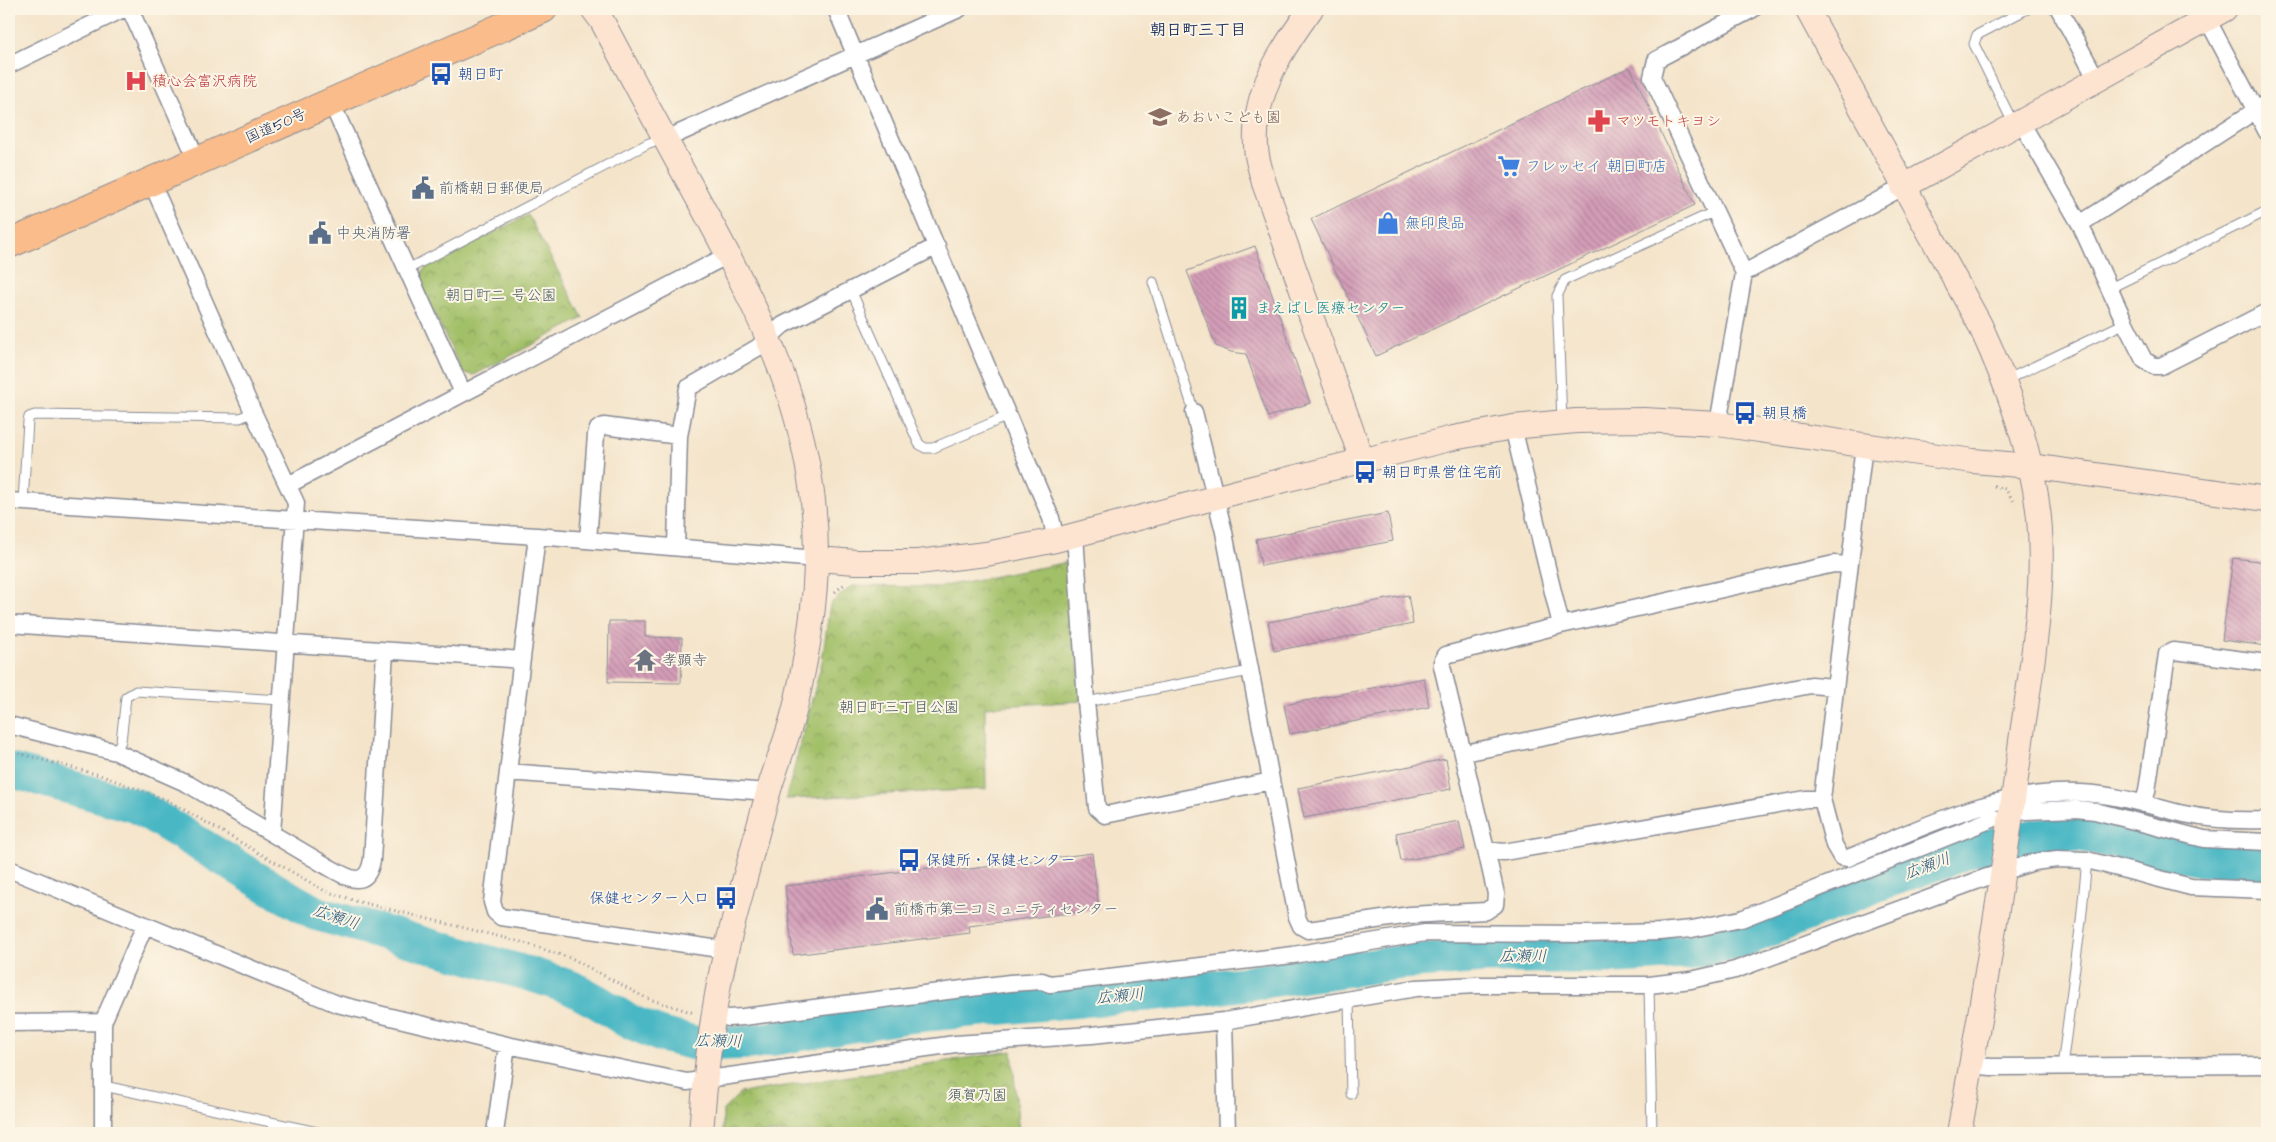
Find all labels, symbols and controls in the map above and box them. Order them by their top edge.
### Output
district label: 朝日町三丁目 [1150,19,1246,41]
bus stop icon: 朝日町 [428,61,454,87]
place label: 朝日町 [458,64,504,85]
hospital icon: 積心会富沢病院 [123,68,149,94]
place label: 積心会富沢病院 [152,71,257,92]
street label: 国道50号 [242,103,310,149]
school or university icon: あおいこども園 [1147,104,1173,130]
place label: あおいこども園 [1176,107,1281,128]
pharmacy icon: マツモトキヨシ [1586,108,1612,134]
place label: マツモトキヨシ [1616,111,1721,132]
supermarket icon: フレッセイ 朝日町店 [1496,153,1522,179]
place label: フレッセイ 朝日町店 [1526,156,1667,177]
public building icon: 前橋朝日郵便局 [410,175,436,201]
place label: 前橋朝日郵便局 [439,178,544,199]
shop icon: 無印良品 [1375,210,1401,236]
place label: 無印良品 [1405,213,1465,234]
public building icon: 中央消防署 [307,220,333,246]
place label: 中央消防署 [336,223,411,244]
park label: 朝日町二 号公園 [445,285,557,306]
building icon: まえばし医療センター [1226,295,1252,321]
place label: まえばし医療センター [1256,298,1405,319]
bus stop icon: 朝貝橋 [1732,400,1758,426]
place label: 朝貝橋 [1762,403,1807,424]
bus stop icon: 朝日町県営住宅前 [1352,459,1378,485]
place label: 朝日町県営住宅前 [1382,462,1502,483]
temple icon: 孝顕寺 [632,647,658,673]
place label: 孝顕寺 [662,650,707,671]
park label: 朝日町三丁目公園 [839,697,959,718]
bus stop icon: 保健所・保健センター [896,847,922,873]
water label: 広瀬川 [1901,847,1953,885]
place label: 保健所・保健センター [926,850,1075,871]
bus stop icon: 保健センター入口 [713,885,739,911]
place label: 保健センター入口 [590,888,709,909]
public building icon: 前橋市第二コミュニティセンター [864,896,890,922]
water label: 広瀬川 [310,899,362,935]
place label: 前橋市第二コミュニティセンター [894,899,1118,920]
water label: 広瀬川 [1499,945,1547,967]
water label: 広瀬川 [1095,983,1145,1009]
water label: 広瀬川 [694,1030,742,1052]
park label: 須賀乃園 [947,1085,1007,1106]

